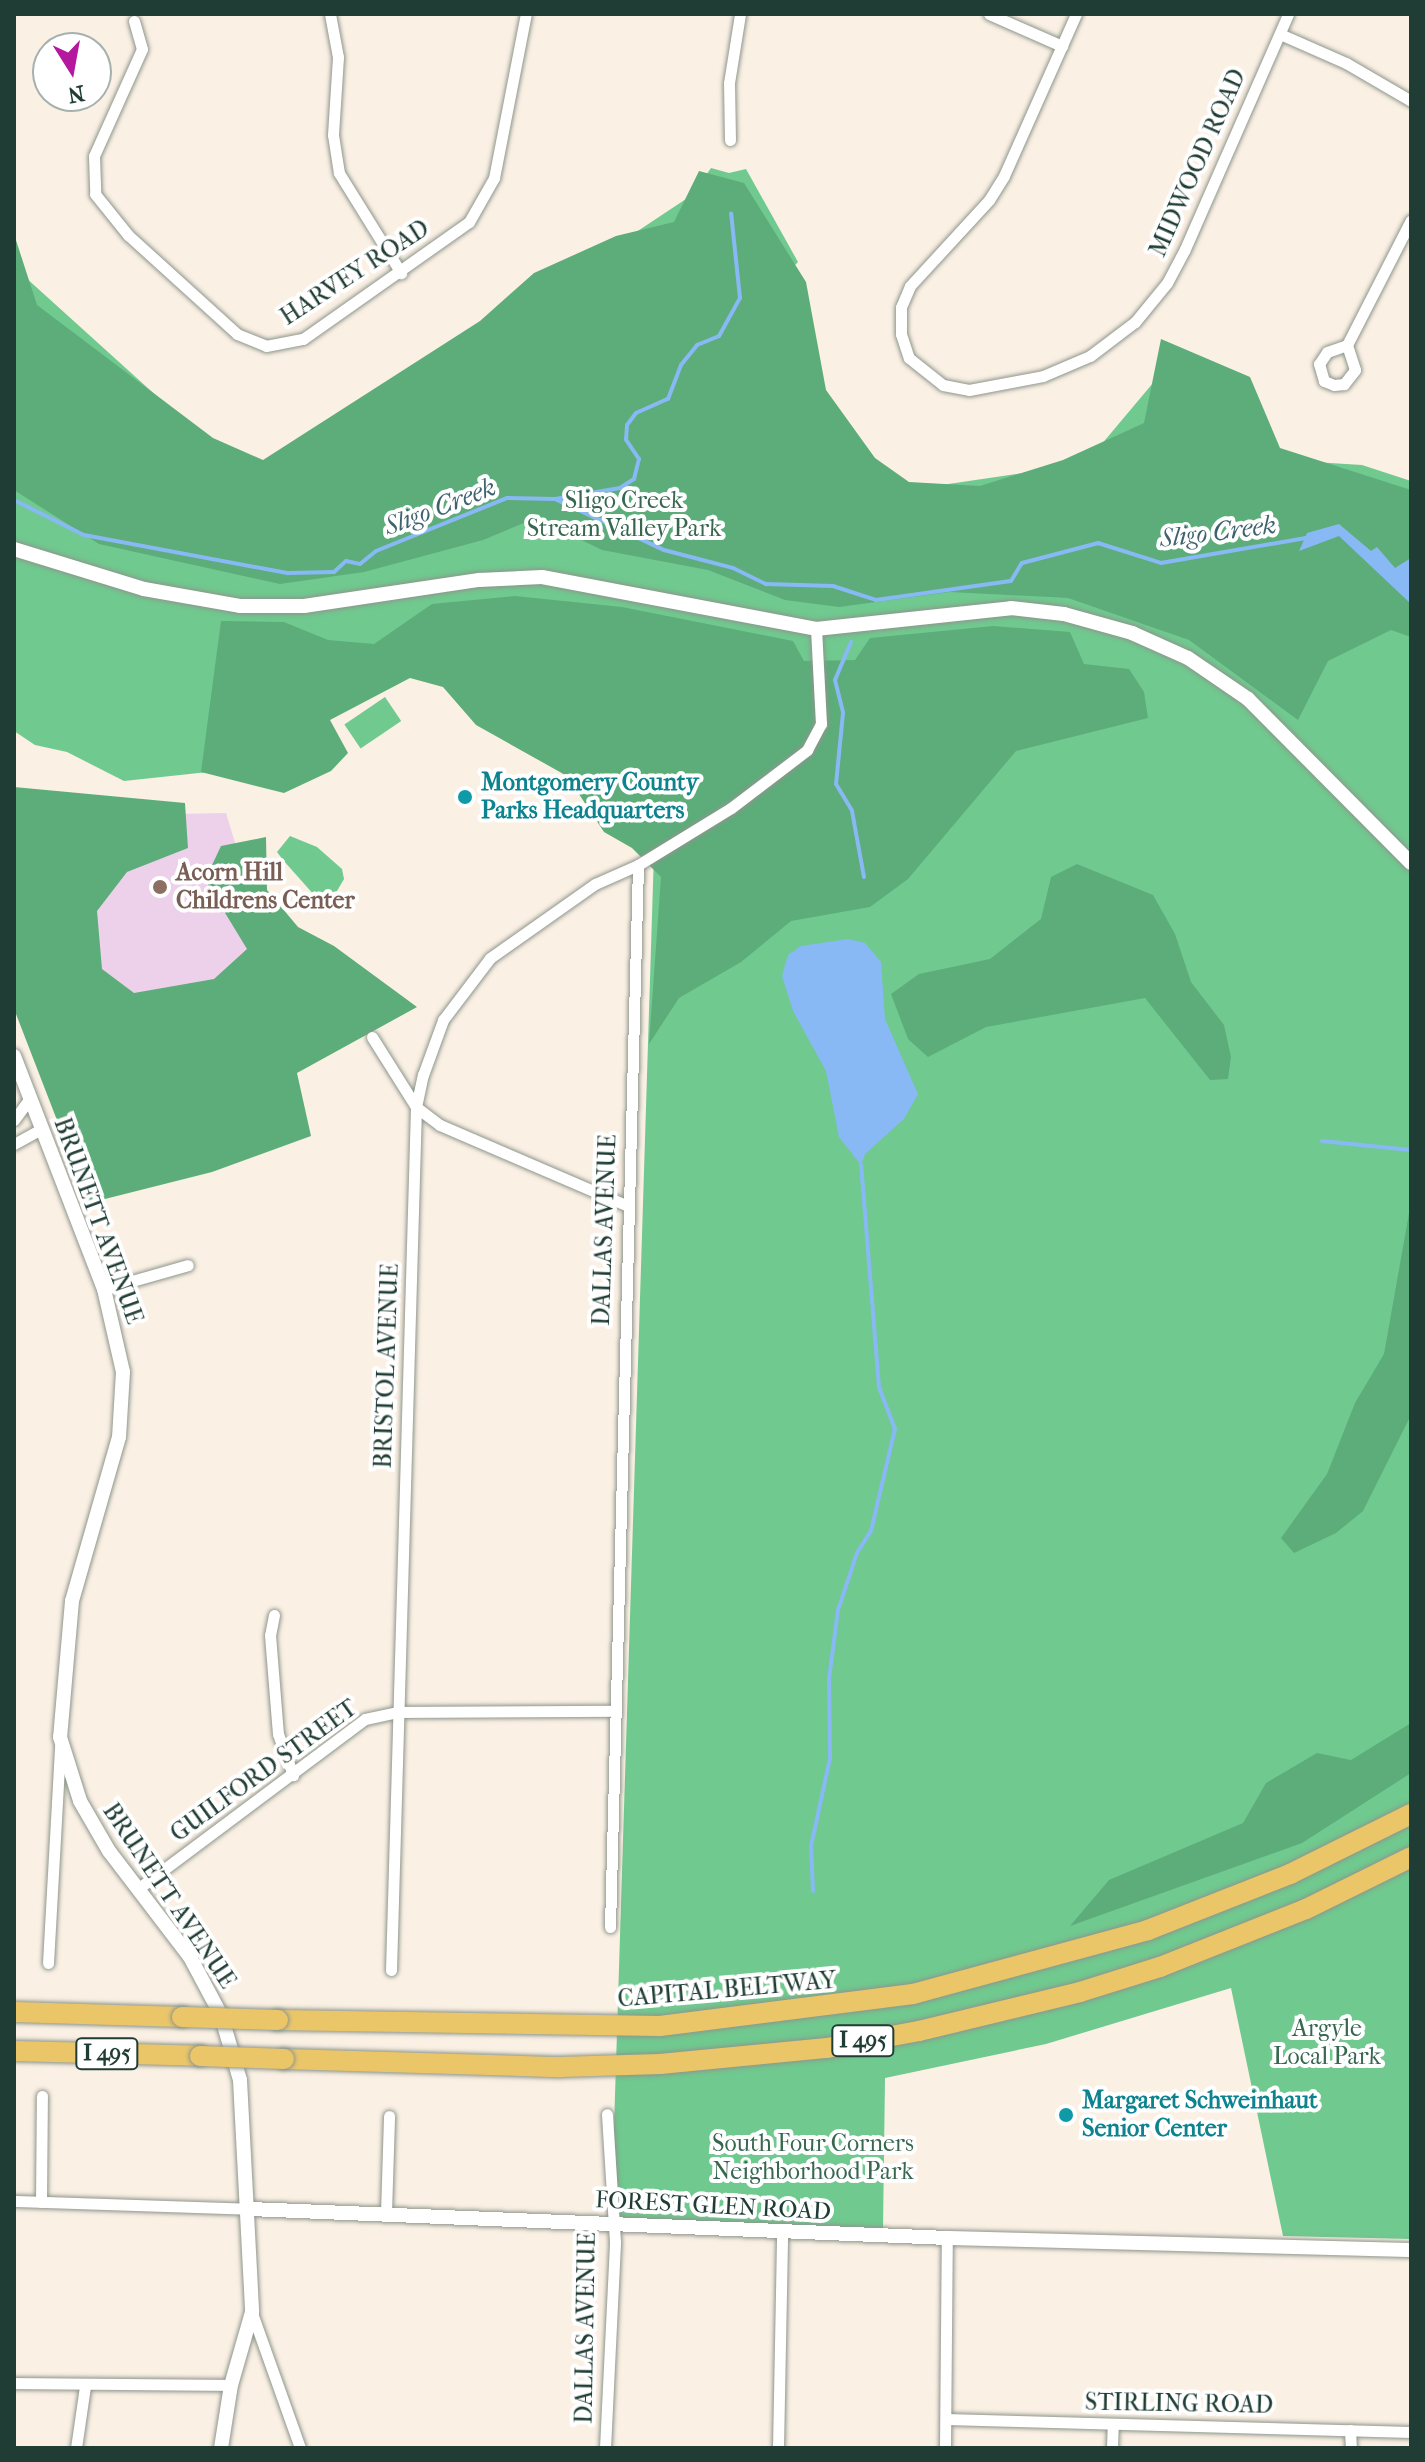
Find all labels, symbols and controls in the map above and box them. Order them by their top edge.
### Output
north arrow [32,32,112,112]
street label: MIDWOOD ROAD [1144,65,1252,261]
text: N [66,79,87,108]
street label: HARVEY ROAD [275,214,435,332]
water label: Sligo Creek [380,471,500,543]
park label: Sligo Creek Stream Valley Park [527,487,721,543]
water label: Sligo Creek [1158,509,1278,555]
place label: Montgomery County Parks Headquarters [481,769,698,825]
marker: Montgomery County Parks Headquarters [456,788,474,806]
place label: Acorn Hill Childrens Center [176,859,355,915]
marker: Acorn Hill Childrens Center [151,878,169,896]
street label: BRUNETT AVENUE [47,1114,149,1328]
street label: DALLAS AVENUE [587,1134,623,1326]
street label: BRISTOL AVENUE [369,1263,405,1469]
street label: GUILFORD STREET [165,1694,363,1848]
street label: BRUNETT AVENUE [96,1798,242,1994]
street label: CAPITAL BELTWAY [616,1966,838,2014]
park label: Argyle Local Park [1273,2015,1381,2071]
road number: I 495 [831,2023,895,2059]
road number: I 495 [75,2036,139,2072]
place label: Margaret Schweinhaut Senior Center [1082,2087,1317,2143]
marker: Margaret Schweinhaut Senior Center [1057,2106,1075,2124]
park label: South Four Corners Neighborhood Park [712,2130,914,2186]
street label: FOREST GLEN ROAD [594,2185,832,2227]
street label: DALLAS AVENUE [570,2232,602,2424]
street label: STIRLING ROAD [1085,2388,1273,2420]

